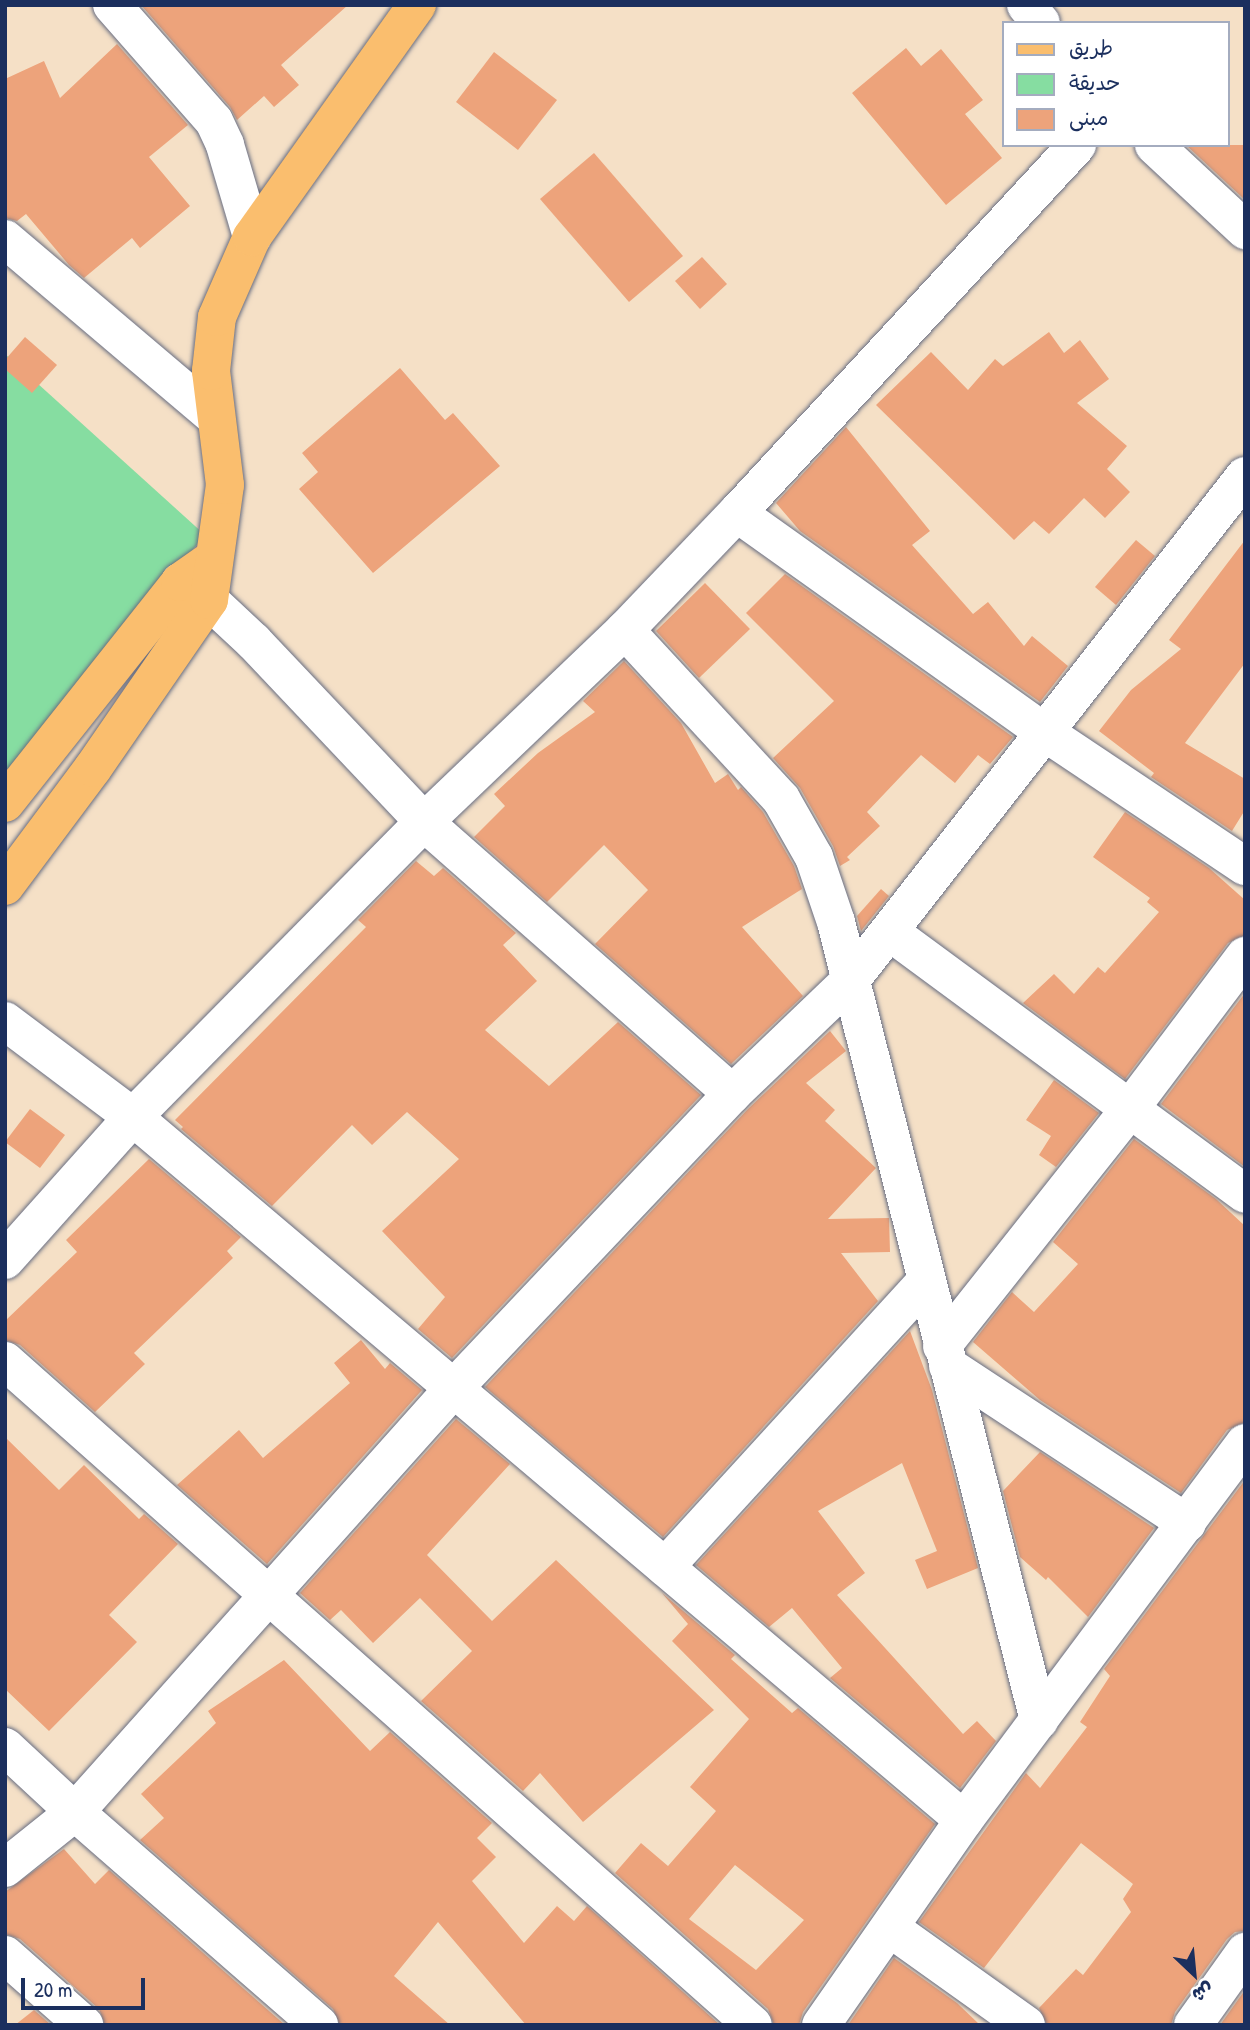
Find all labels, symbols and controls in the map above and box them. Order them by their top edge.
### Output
legend [1002,21,1229,147]
text: طريق [1069,33,1113,62]
text: حديقة [1069,68,1120,97]
text: مبنى [1069,103,1108,132]
north arrow [1159,1939,1229,2009]
scale bar [24,1964,149,2008]
text: 20 m [34,1975,72,2004]
text: ش [1188,1977,1218,2009]

